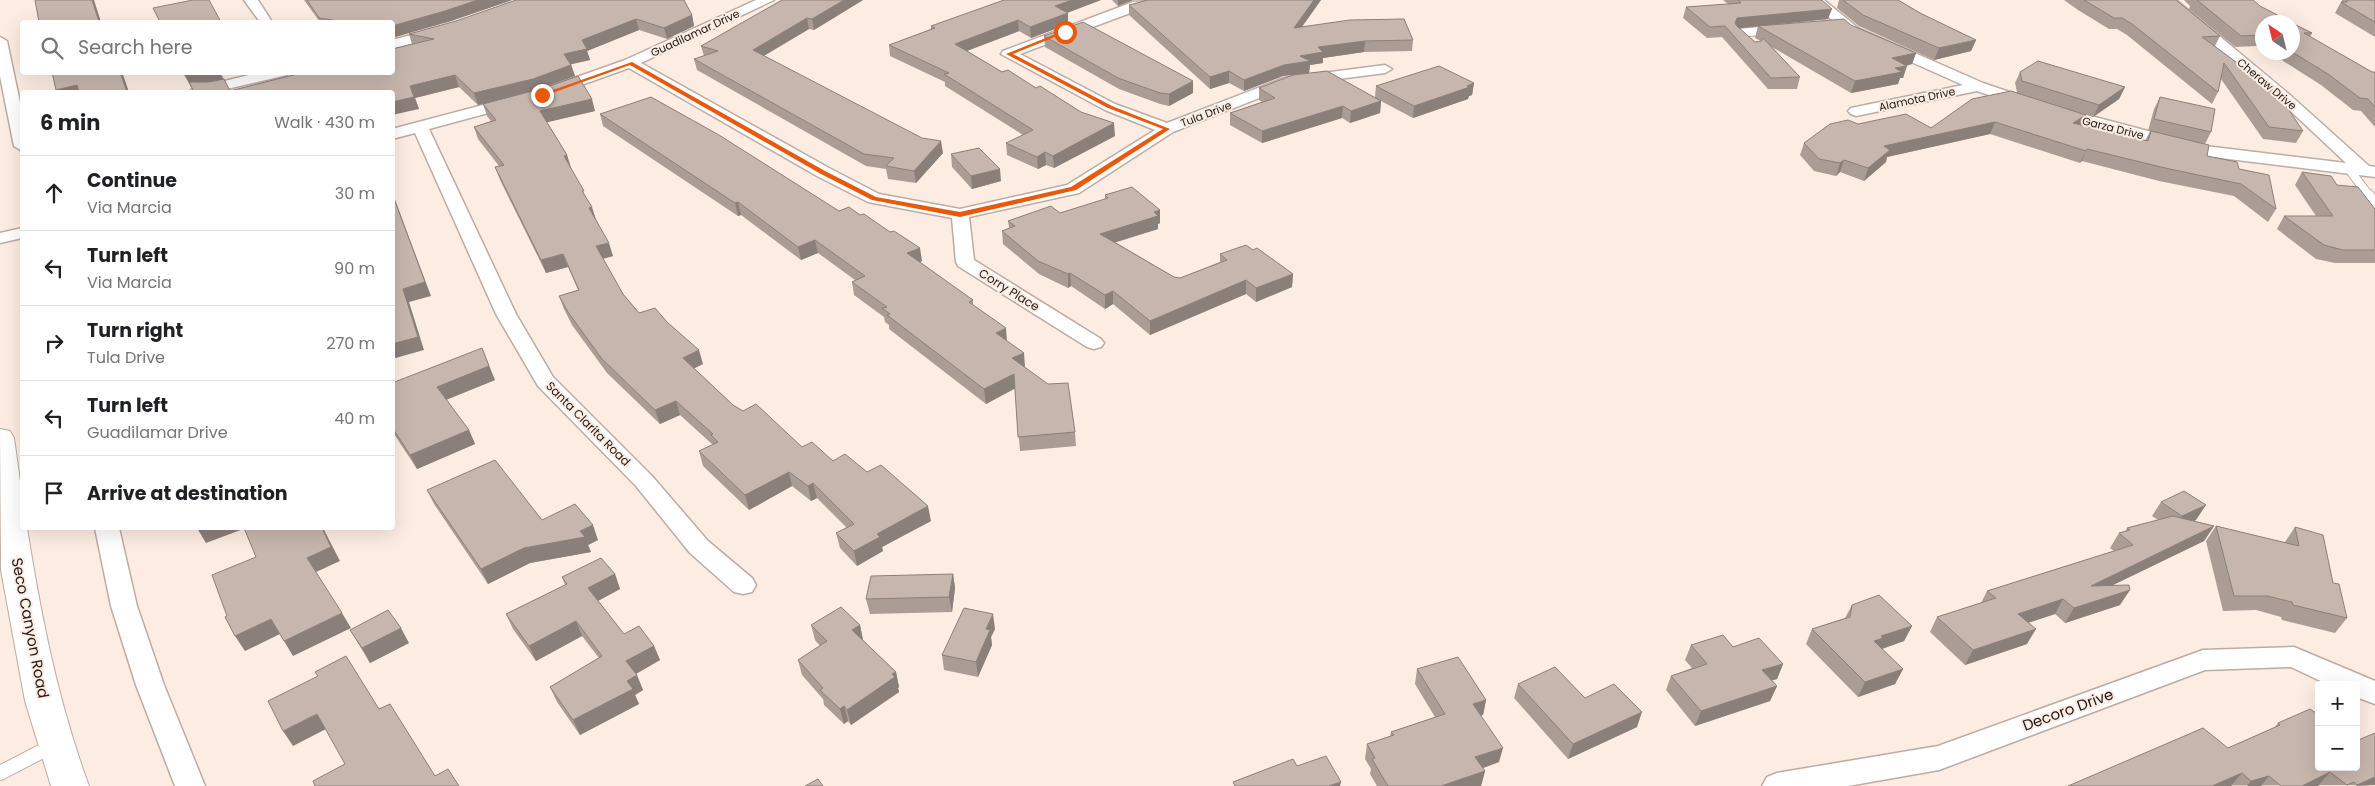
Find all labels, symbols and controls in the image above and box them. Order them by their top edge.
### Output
street label: Guadilamar Drive [648,5,742,61]
north arrow [2255,15,2300,60]
search box [20,20,395,75]
route start [1054,21,1077,44]
icon: search [38,34,66,62]
text: Search here [78,34,192,61]
street label: Cheraw Drive [2234,54,2300,114]
street label: Alamota Drive [1877,83,1957,115]
route end [531,84,554,107]
street label: Tula Drive [1178,97,1234,131]
text: 6 min [40,108,100,137]
text: Walk · 430 m [274,111,375,134]
street label: Garza Drive [2080,113,2146,143]
text: Continue [87,167,177,194]
icon: ahead [40,179,68,207]
text: 30 m [335,182,375,205]
text: Via Marcia [87,196,172,219]
text: Turn left [87,242,168,269]
icon: left [40,254,68,282]
text: 90 m [334,257,375,280]
street label: Corry Place [976,264,1043,315]
text: Via Marcia [87,271,172,294]
text: Turn right [87,317,183,344]
icon: right [40,329,68,357]
text: 270 m [326,332,375,355]
text: Tula Drive [87,346,165,369]
street label: Santa Clarita Road [542,378,634,470]
text: Turn left [87,392,168,419]
icon: left [40,404,68,432]
text: 40 m [334,407,375,430]
text: Guadilamar Drive [87,421,228,444]
icon: arrive [40,479,68,507]
text: Arrive at destination [87,480,288,507]
street label: Seco Canyon Road [7,556,54,700]
map controls [2315,681,2360,771]
button: + [2315,681,2360,726]
street label: Decoro Drive [2019,683,2116,736]
button: − [2315,726,2360,771]

